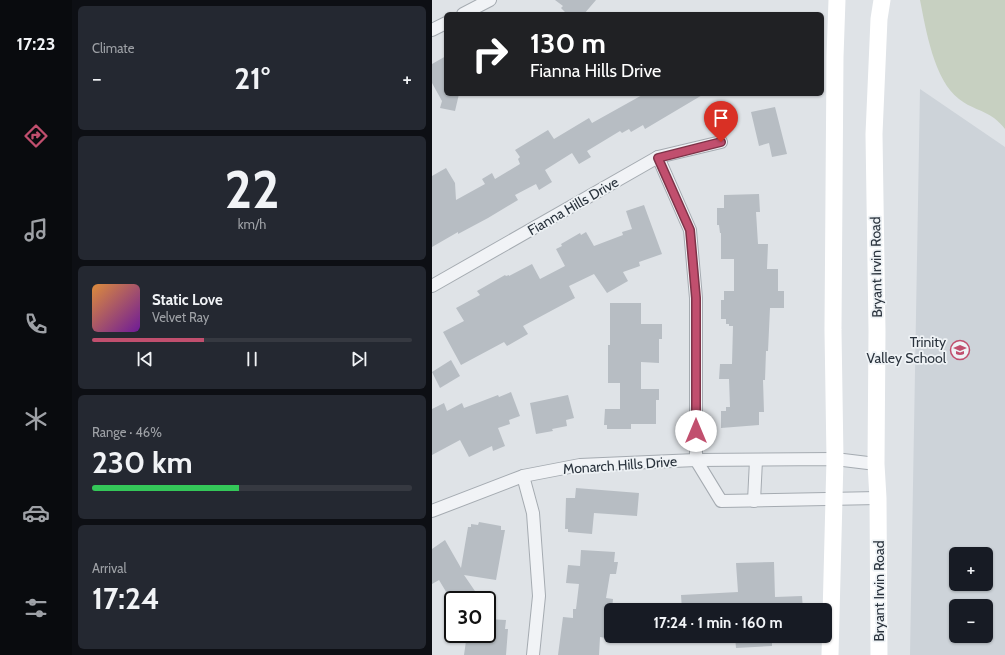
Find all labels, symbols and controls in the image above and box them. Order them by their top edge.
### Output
text: 130 m [530,26,606,60]
icon: right [464,28,516,80]
text: 17:23 [16,33,56,55]
text: Climate [92,40,134,56]
text: 21° [234,60,270,97]
text: Fianna Hills Drive [530,60,661,82]
text: − [92,65,102,92]
text: + [402,65,412,92]
pin [704,101,738,142]
icon: arrive [710,107,732,129]
icon: directions [22,122,50,150]
text: 22 [224,158,280,221]
street label: Fianna Hills Drive [524,173,622,239]
icon: music [22,216,50,244]
text: km/h [238,216,266,232]
street label: Bryant Irvin Road [866,216,886,318]
text: Static Love [152,291,223,309]
text: Velvet Ray [152,309,209,325]
icon: phone [22,310,50,338]
place label: Trinity Valley School [867,333,947,367]
school or university icon: Trinity Valley School [949,339,971,361]
icon: previous [134,348,156,370]
icon: pause [241,348,263,370]
icon: next [348,348,370,370]
icon: climate [22,405,50,433]
position arrow [675,410,717,452]
text: Range · 46% [92,424,162,440]
text: 230 km [92,444,193,481]
street label: Monarch Hills Drive [562,452,678,478]
icon: car [22,499,50,527]
street label: Bryant Irvin Road [870,540,888,642]
map controls [949,547,993,643]
button: + [949,547,993,591]
text: Arrival [92,560,127,576]
text: 17:24 [92,580,160,617]
speed limit sign: 30 [444,591,496,643]
icon: filters [22,594,50,622]
button: − [949,599,993,643]
text: 17:24 · 1 min · 160 m [653,614,783,632]

